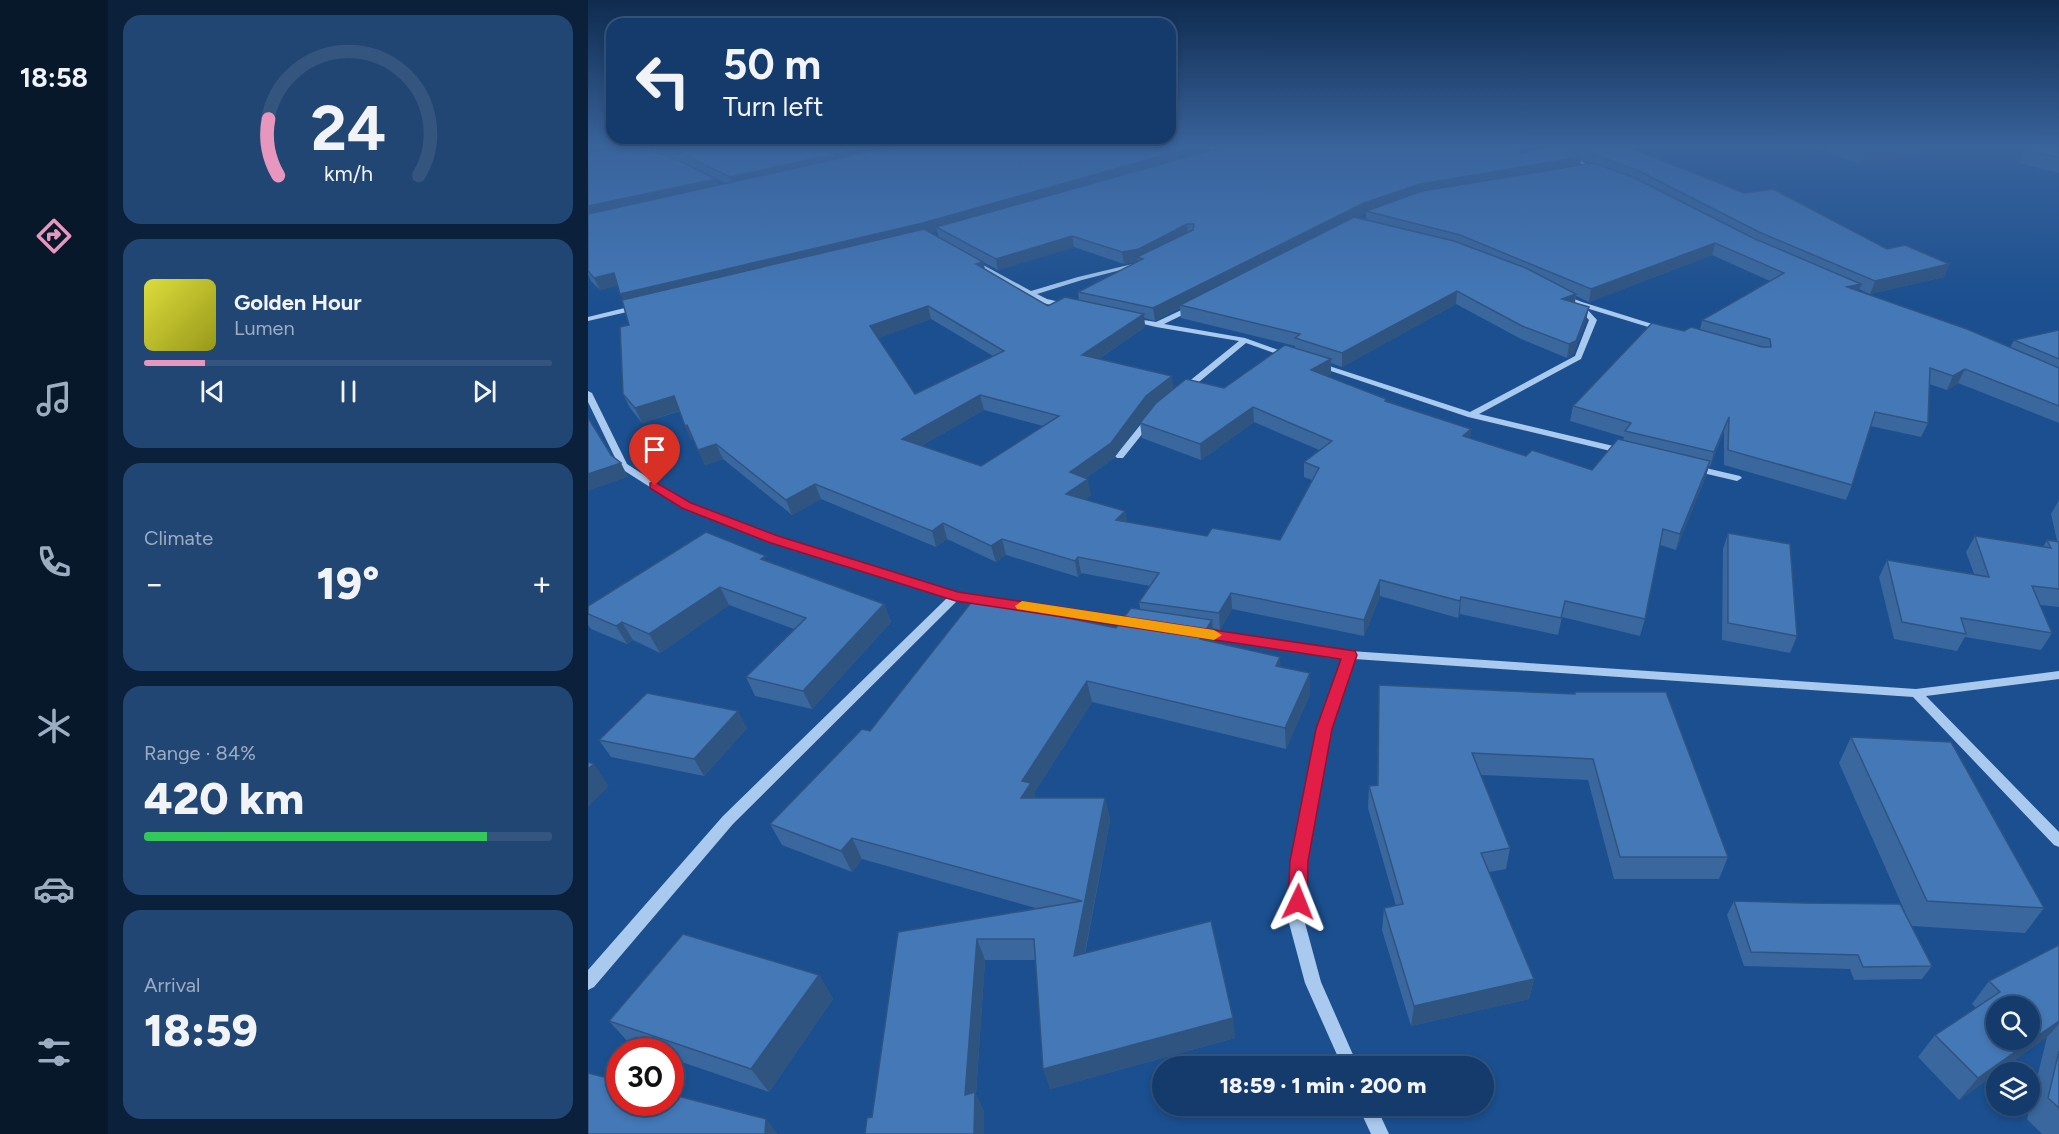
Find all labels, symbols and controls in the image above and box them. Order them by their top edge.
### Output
text: 50 m [723,39,821,90]
icon: left [624,42,702,120]
text: 18:58 [20,61,88,94]
text: Turn left [723,90,823,123]
text: 24 [310,92,386,167]
text: km/h [324,162,372,187]
icon: directions [33,215,75,257]
text: Golden Hour [234,289,362,316]
text: Lumen [234,316,295,340]
icon: previous [196,375,229,408]
icon: pause [332,375,365,408]
icon: next [468,375,501,408]
icon: music [33,378,75,420]
pin [629,424,680,486]
icon: arrive [638,433,671,466]
text: Climate [144,526,213,550]
icon: phone [33,541,75,583]
text: 19° [317,556,379,610]
text: − [144,564,165,603]
text: + [531,564,552,603]
icon: climate [33,705,75,747]
text: Range · 84% [144,741,256,765]
text: 420 km [144,771,304,825]
icon: car [33,868,75,910]
position arrow [1266,870,1330,934]
text: Arrival [144,973,200,997]
map controls [1986,996,2040,1116]
button: search [1986,996,2040,1050]
text: 18:59 [144,1003,258,1057]
icon: filters [33,1031,75,1073]
speed limit sign: 30 [606,1038,684,1116]
button: layers [1986,1062,2040,1116]
text: 18:59 · 1 min · 200 m [1220,1072,1426,1099]

